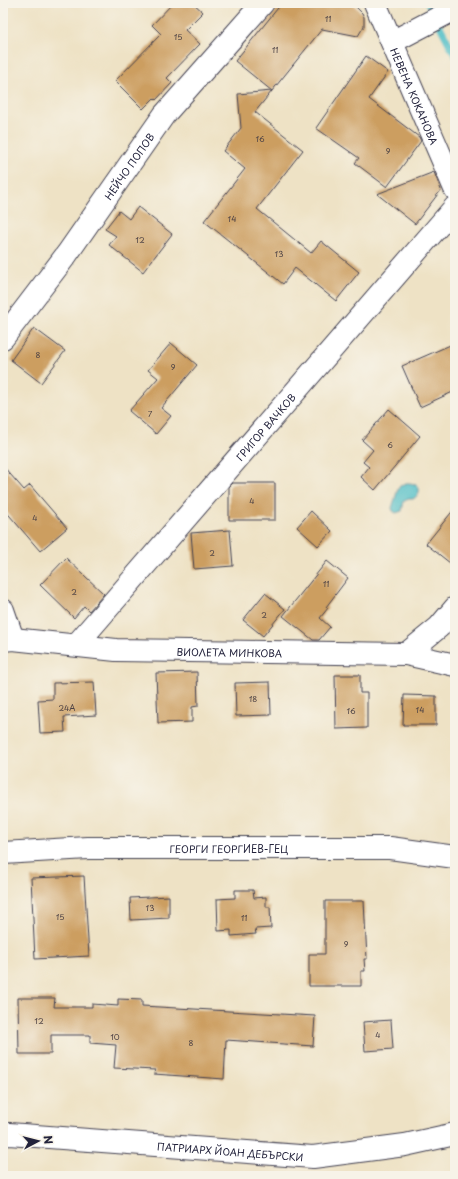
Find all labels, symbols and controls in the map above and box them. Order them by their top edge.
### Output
house number: 11 [325,13,331,25]
house number: 15 [174,31,182,43]
house number: 11 [272,44,278,56]
street label: НЕВЕНА КОКАНОВА [387,45,442,147]
street label: НЕЙЧО ПОПОВ [100,129,157,202]
house number: 16 [255,133,265,145]
house number: 9 [386,145,391,157]
house number: 14 [228,213,236,225]
house number: 12 [135,234,145,246]
house number: 13 [275,248,283,260]
house number: 8 [36,349,41,361]
house number: 9 [171,361,176,373]
street label: ГРИГОР ВАЧКОВ [232,389,299,463]
house number: 7 [148,408,153,420]
house number: 6 [387,439,393,451]
house number: 4 [249,495,255,507]
house number: 4 [32,512,38,524]
house number: 2 [209,547,215,559]
house number: 11 [323,578,329,590]
house number: 2 [71,586,77,598]
house number: 2 [261,609,267,621]
street label: ВИОЛЕТА МИНКОВА [177,643,282,660]
house number: 18 [249,693,257,705]
house number: 24А [59,702,75,714]
house number: 14 [416,704,424,716]
house number: 16 [346,705,356,717]
street label: ГЕОРГИ ГЕОРГИЕВ-ГЕЦ [169,841,288,856]
house number: 13 [146,902,154,914]
house number: 15 [56,911,64,923]
house number: 11 [241,912,247,924]
house number: 9 [344,938,349,950]
house number: 12 [34,1015,44,1027]
house number: 4 [375,1029,381,1041]
house number: 10 [110,1031,120,1043]
house number: 8 [189,1037,194,1049]
north arrow [18,1121,58,1161]
text: N [39,1134,57,1145]
street label: ПАТРИАРХ ЙОАН ДЕБЪРСКИ [157,1138,304,1164]

